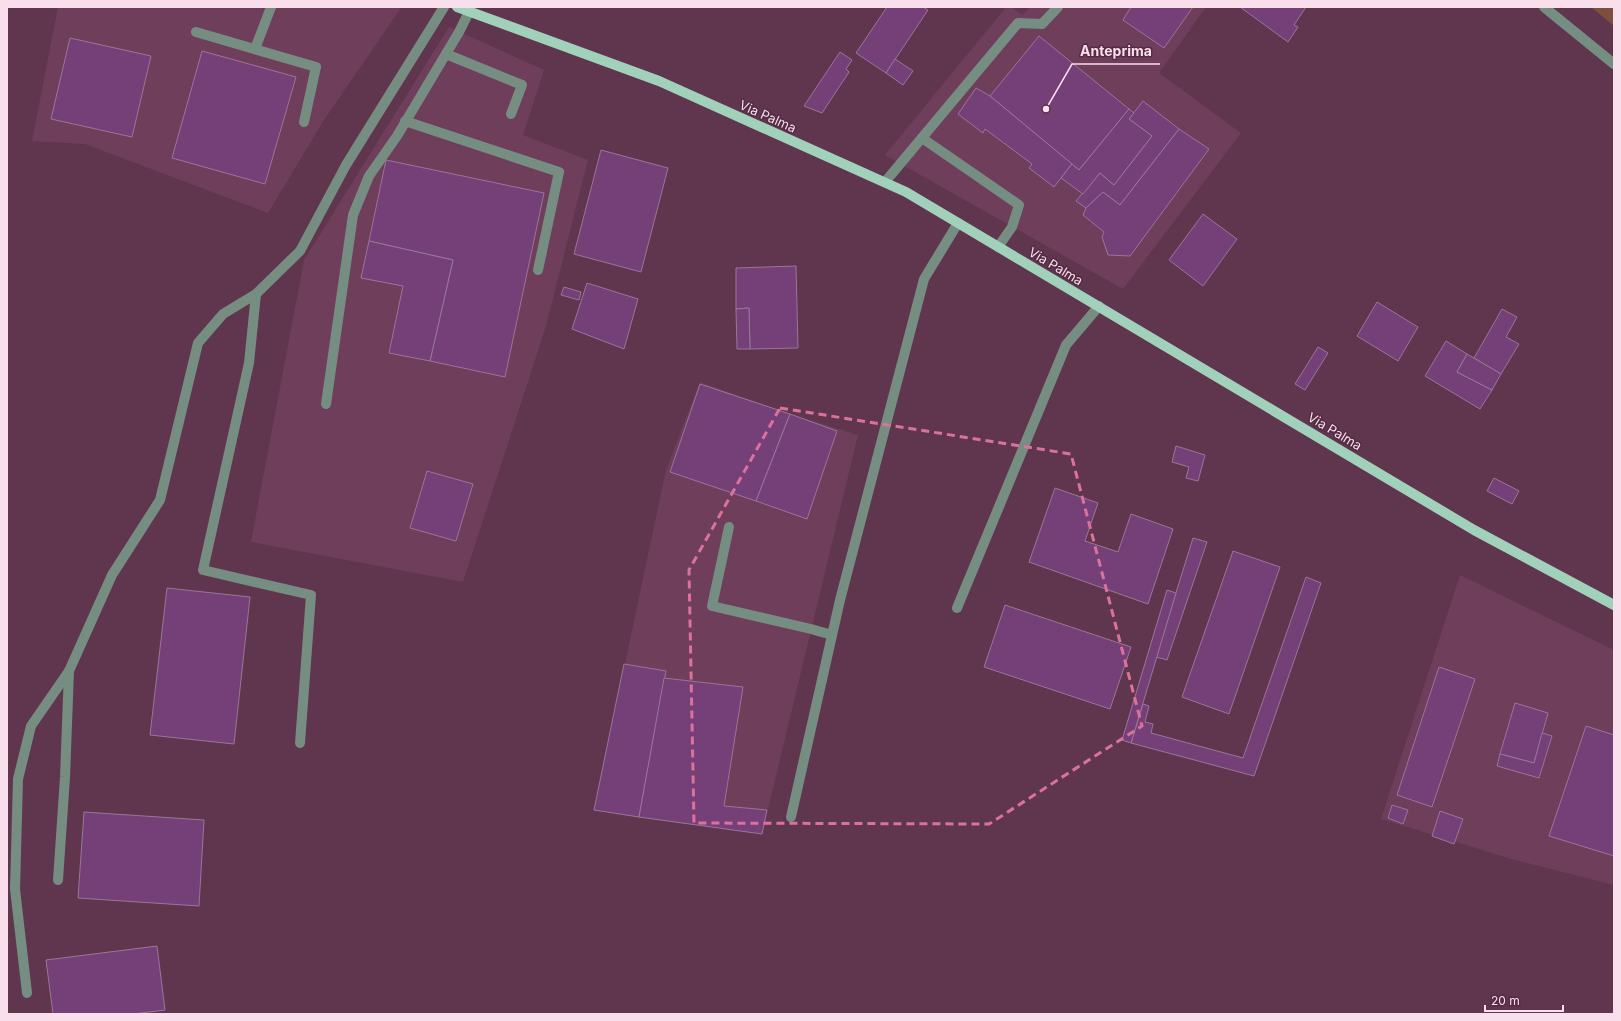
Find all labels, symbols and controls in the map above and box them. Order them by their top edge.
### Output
callout: Anteprima [1072,38,1160,64]
text: Anteprima [1080,42,1152,59]
street label: Via Palma [737,96,799,136]
street label: Via Palma [1026,244,1086,288]
street label: Via Palma [1305,409,1365,453]
scale bar [1485,987,1563,1013]
text: 20 m [1491,993,1520,1008]

